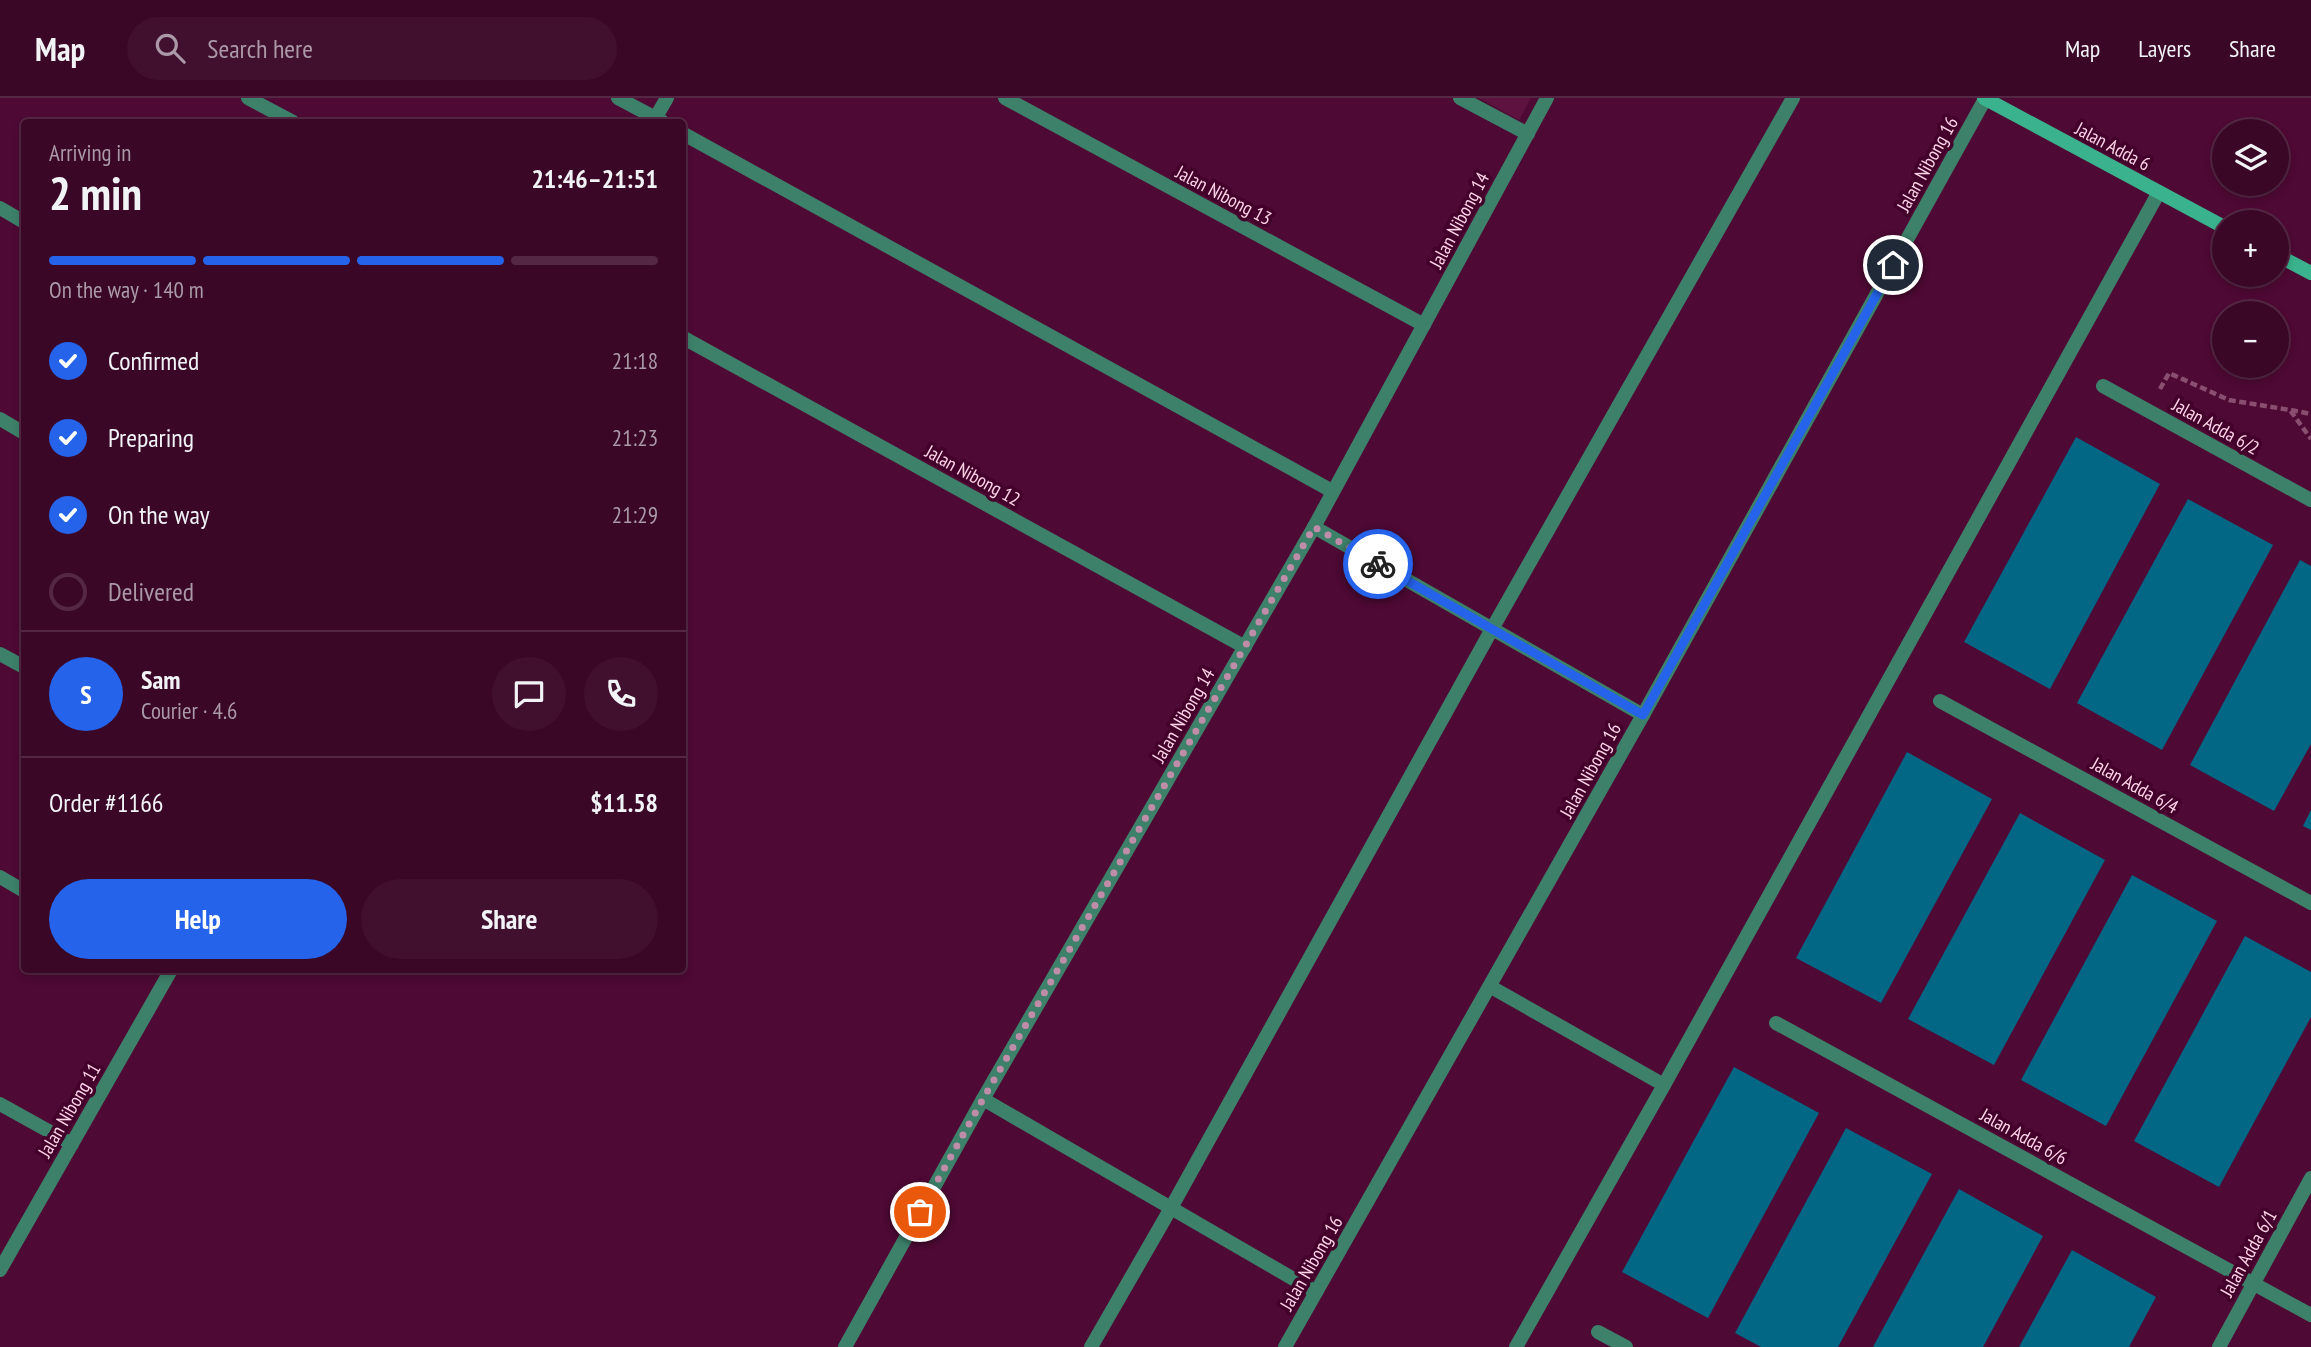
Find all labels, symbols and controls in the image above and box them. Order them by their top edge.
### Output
search box [127,17,617,80]
text: Map [35,27,85,70]
icon: search [151,29,189,67]
text: Search here [207,32,313,65]
text: Map [2065,33,2100,64]
text: Layers [2138,33,2191,64]
text: Share [2229,33,2276,64]
street label: Jalan Nibong 16 [1891,112,1963,217]
street label: Jalan Adda 6 [2070,116,2155,176]
map controls [2212,119,2289,378]
button: layers [2212,119,2289,196]
text: Arriving in [49,138,131,167]
street label: Jalan Nibong 13 [1171,159,1276,230]
text: 21:46–21:51 [531,162,658,195]
text: 2 min [49,163,142,223]
street label: Jalan Nibong 14 [1423,168,1494,273]
button: + [2212,210,2289,287]
pin [1863,235,1923,295]
icon: home [1874,246,1912,284]
text: On the way · 140 m [49,275,204,304]
button: − [2212,301,2289,378]
icon: check [49,342,87,380]
text: Confirmed [108,344,199,377]
text: 21:18 [612,346,658,375]
street label: Jalan Adda 6/2 [2167,392,2264,460]
icon: check [49,419,87,457]
text: Preparing [108,421,194,454]
text: 21:23 [612,423,658,452]
street label: Jalan Nibong 12 [920,439,1025,511]
icon: check [49,496,87,534]
text: On the way [108,498,210,531]
text: 21:29 [612,500,658,529]
courier [1343,529,1413,599]
icon: bike [1359,545,1397,583]
text: Delivered [108,575,194,608]
button: chat [492,657,566,731]
button: phone [584,657,658,731]
text: Sam [141,663,180,696]
street label: Jalan Nibong 14 [1146,663,1220,767]
text: S [80,678,92,711]
text: Courier · 4.6 [141,696,237,725]
street label: Jalan Nibong 16 [1554,718,1626,823]
street label: Jalan Adda 6/4 [2086,751,2183,819]
text: Order #1166 [49,786,164,819]
text: $11.58 [590,786,658,819]
button: Help [49,879,347,959]
button: Share [361,879,658,959]
street label: Jalan Nibong 11 [32,1059,106,1162]
street label: Jalan Adda 6/6 [1975,1102,2072,1170]
pin [890,1182,950,1242]
icon: bag [901,1193,939,1231]
street label: Jalan Adda 6/1 [2214,1205,2282,1302]
street label: Jalan Nibong 16 [1274,1212,1348,1315]

